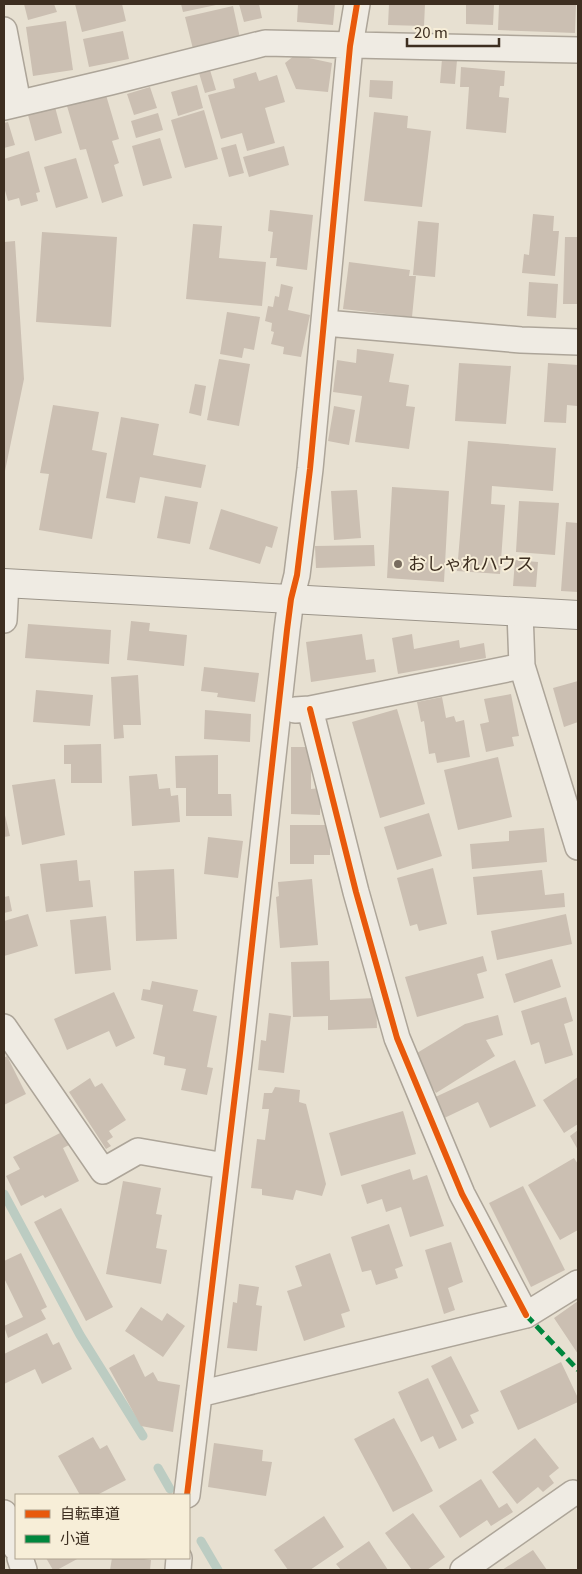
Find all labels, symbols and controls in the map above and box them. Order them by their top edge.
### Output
scale bar [407,15,500,47]
text: 20 m [414,21,448,42]
place label: おしゃれハウス [408,549,534,575]
marker: おしゃれハウス [392,558,404,570]
legend [15,1494,190,1559]
text: 自転車道 [60,1502,120,1523]
text: 小道 [60,1527,90,1548]

